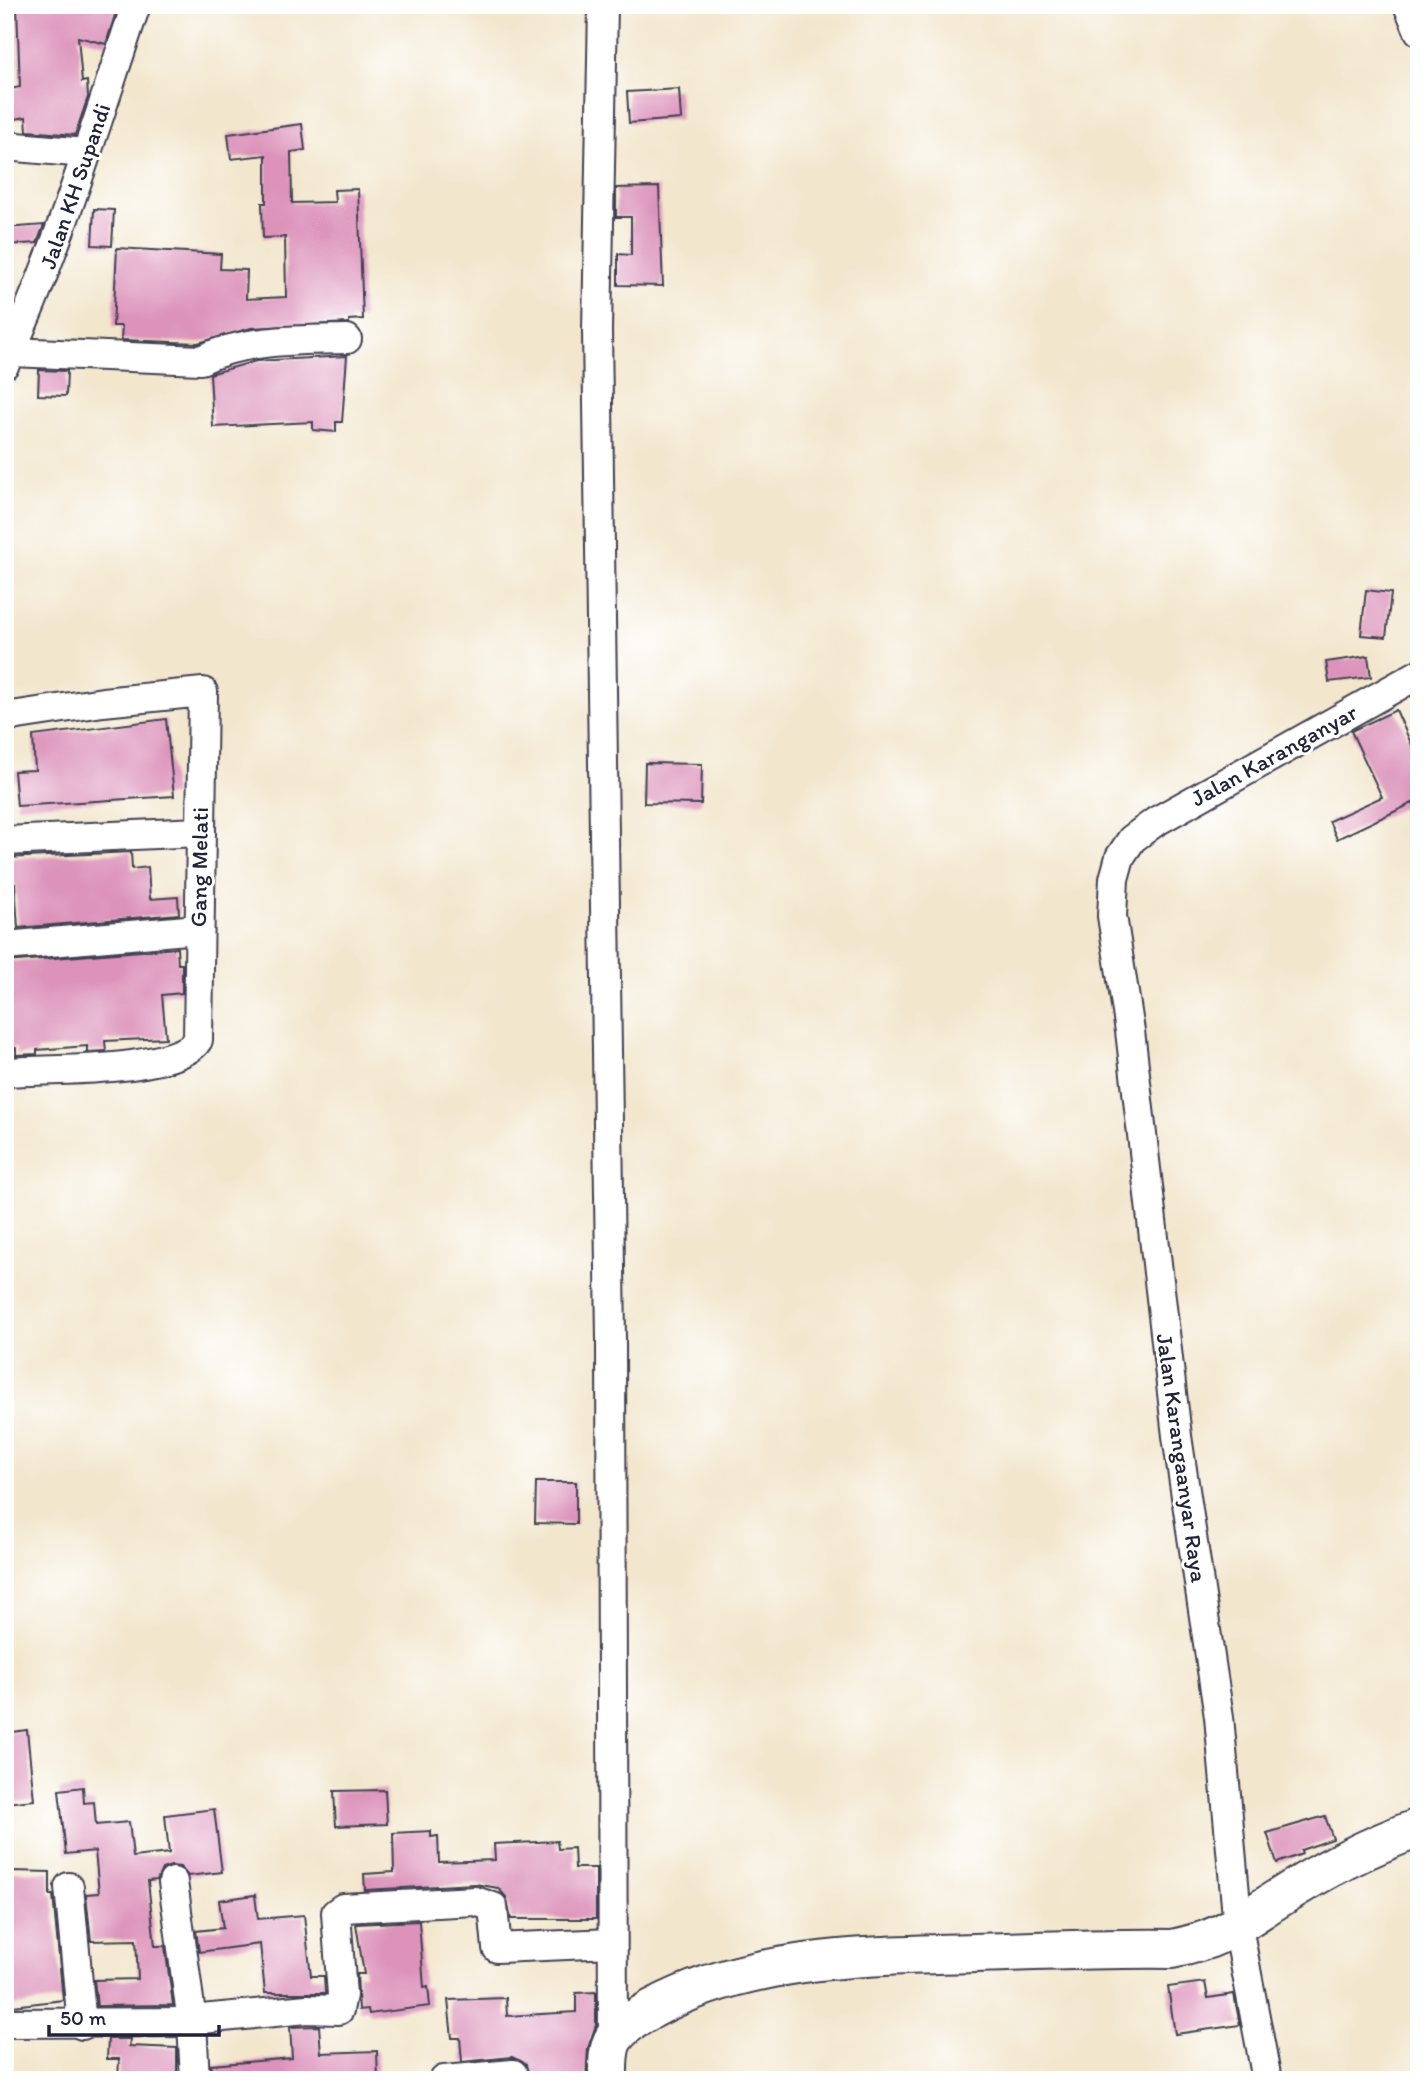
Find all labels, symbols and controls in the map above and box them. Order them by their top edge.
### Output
street label: Jalan KH Supandi [34,100,116,272]
street label: Jalan Karanganyar [1186,698,1362,812]
street label: Gang Melati [184,807,214,927]
street label: Jalan Karangaanyar Raya [1151,1332,1213,1584]
scale bar [49,1994,219,2038]
text: 50 m [60,2005,107,2030]

